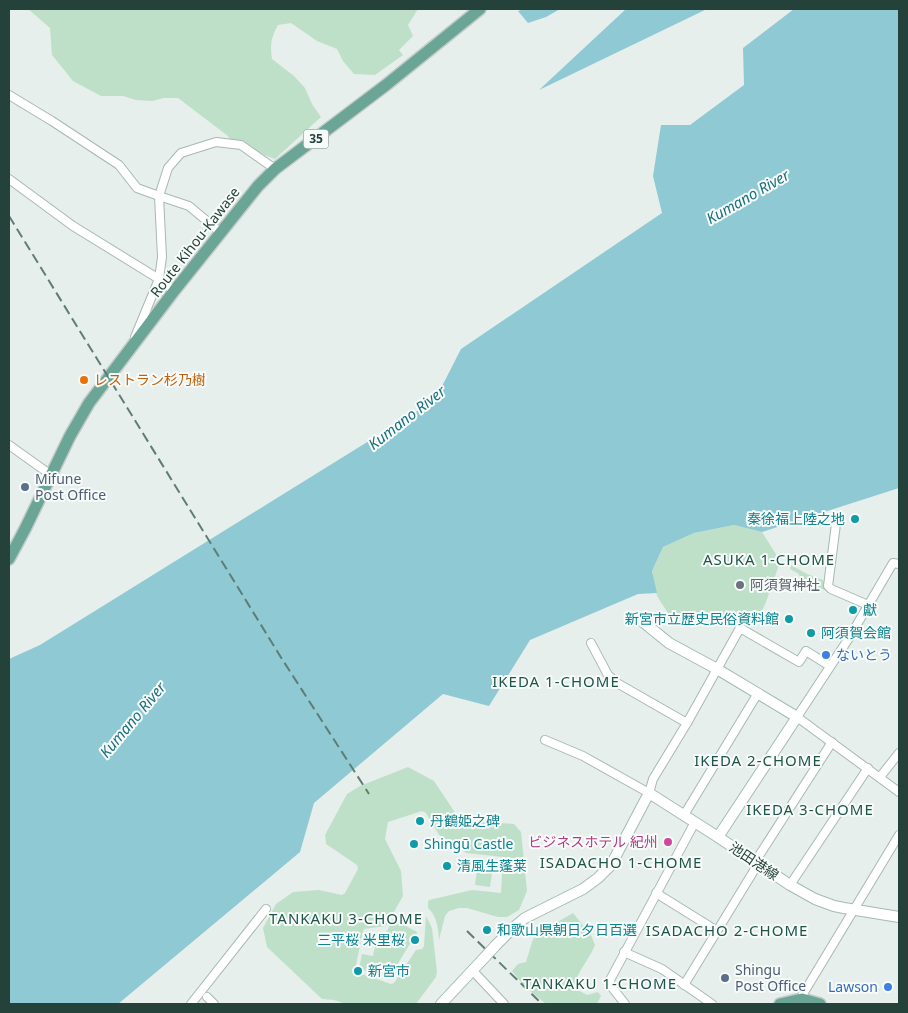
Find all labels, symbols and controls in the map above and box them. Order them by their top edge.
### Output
road number: 35 [304,130,328,148]
water label: Kumano River [702,164,794,228]
street label: Route Kihou-Kawase [146,183,244,301]
place label: レストラン杉乃樹 [94,370,206,389]
marker: レストラン杉乃樹 [78,374,90,386]
water label: Kumano River [364,380,450,454]
place label: Mifune Post Office [35,469,106,504]
marker: Mifune Post Office [19,481,31,493]
place label: 秦徐福上陸之地 [747,509,845,528]
marker: 秦徐福上陸之地 [849,513,861,525]
district label: ASUKA 1-CHOME [703,549,835,569]
place label: 阿須賀神社 [750,575,820,594]
marker: 阿須賀神社 [734,579,746,591]
place label: 獻 [863,600,877,619]
marker: 獻 [847,604,859,616]
place label: 新宮市立歴史民俗資料館 [625,609,779,628]
marker: 新宮市立歴史民俗資料館 [783,613,795,625]
place label: 阿須賀会館 [821,623,891,642]
marker: 阿須賀会館 [805,627,817,639]
place label: ないとう [836,645,892,664]
marker: ないとう [820,649,832,661]
district label: IKEDA 1-CHOME [492,671,620,691]
water label: Kumano River [95,677,170,761]
district label: IKEDA 2-CHOME [694,750,822,770]
district label: IKEDA 3-CHOME [746,799,874,819]
place label: 丹鶴姫之碑 [430,811,500,830]
marker: 丹鶴姫之碑 [414,815,426,827]
place label: ビジネスホテル 紀州 [528,832,658,851]
place label: Shingū Castle [424,834,514,853]
marker: ビジネスホテル 紀州 [662,836,674,848]
street label: 池田港線 [726,837,783,884]
marker: Shingū Castle [408,838,420,850]
district label: ISADACHO 1-CHOME [540,852,702,872]
place label: 清風生蓬莱 [457,856,527,875]
marker: 清風生蓬莱 [441,860,453,872]
district label: TANKAKU 3-CHOME [269,908,423,928]
place label: 和歌山県朝日夕日百選 [497,920,637,939]
district label: ISADACHO 2-CHOME [646,920,808,940]
marker: 和歌山県朝日夕日百選 [481,924,493,936]
place label: 三平桜 米里桜 [317,930,405,949]
marker: 三平桜 米里桜 [409,934,421,946]
place label: Shingu Post Office [735,960,806,995]
place label: 新宮市 [368,961,410,980]
marker: 新宮市 [352,965,364,977]
marker: Shingu Post Office [719,972,731,984]
district label: TANKAKU 1-CHOME [523,973,677,993]
place label: Lawson [828,977,878,996]
marker: Lawson [882,981,894,993]

